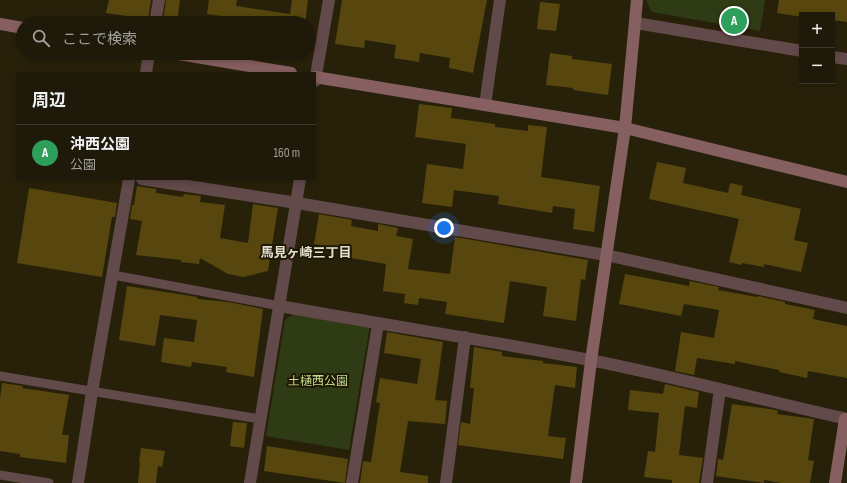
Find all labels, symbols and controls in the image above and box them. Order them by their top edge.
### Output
pin: A [721,6,747,36]
map controls [799,12,835,84]
button: + [799,12,835,48]
search box [16,16,316,60]
icon: search [30,27,52,49]
text: ここで検索 [62,30,137,49]
button: − [799,48,835,84]
text: 周辺 [32,91,66,111]
text: 沖西公園 [70,135,130,154]
text: A [42,145,48,161]
text: 160 m [274,145,300,161]
text: 公園 [70,157,96,173]
your location [434,218,454,238]
district label: 馬見ヶ崎三丁目 [260,245,352,261]
park label: 土樋西公園 [288,374,348,389]

